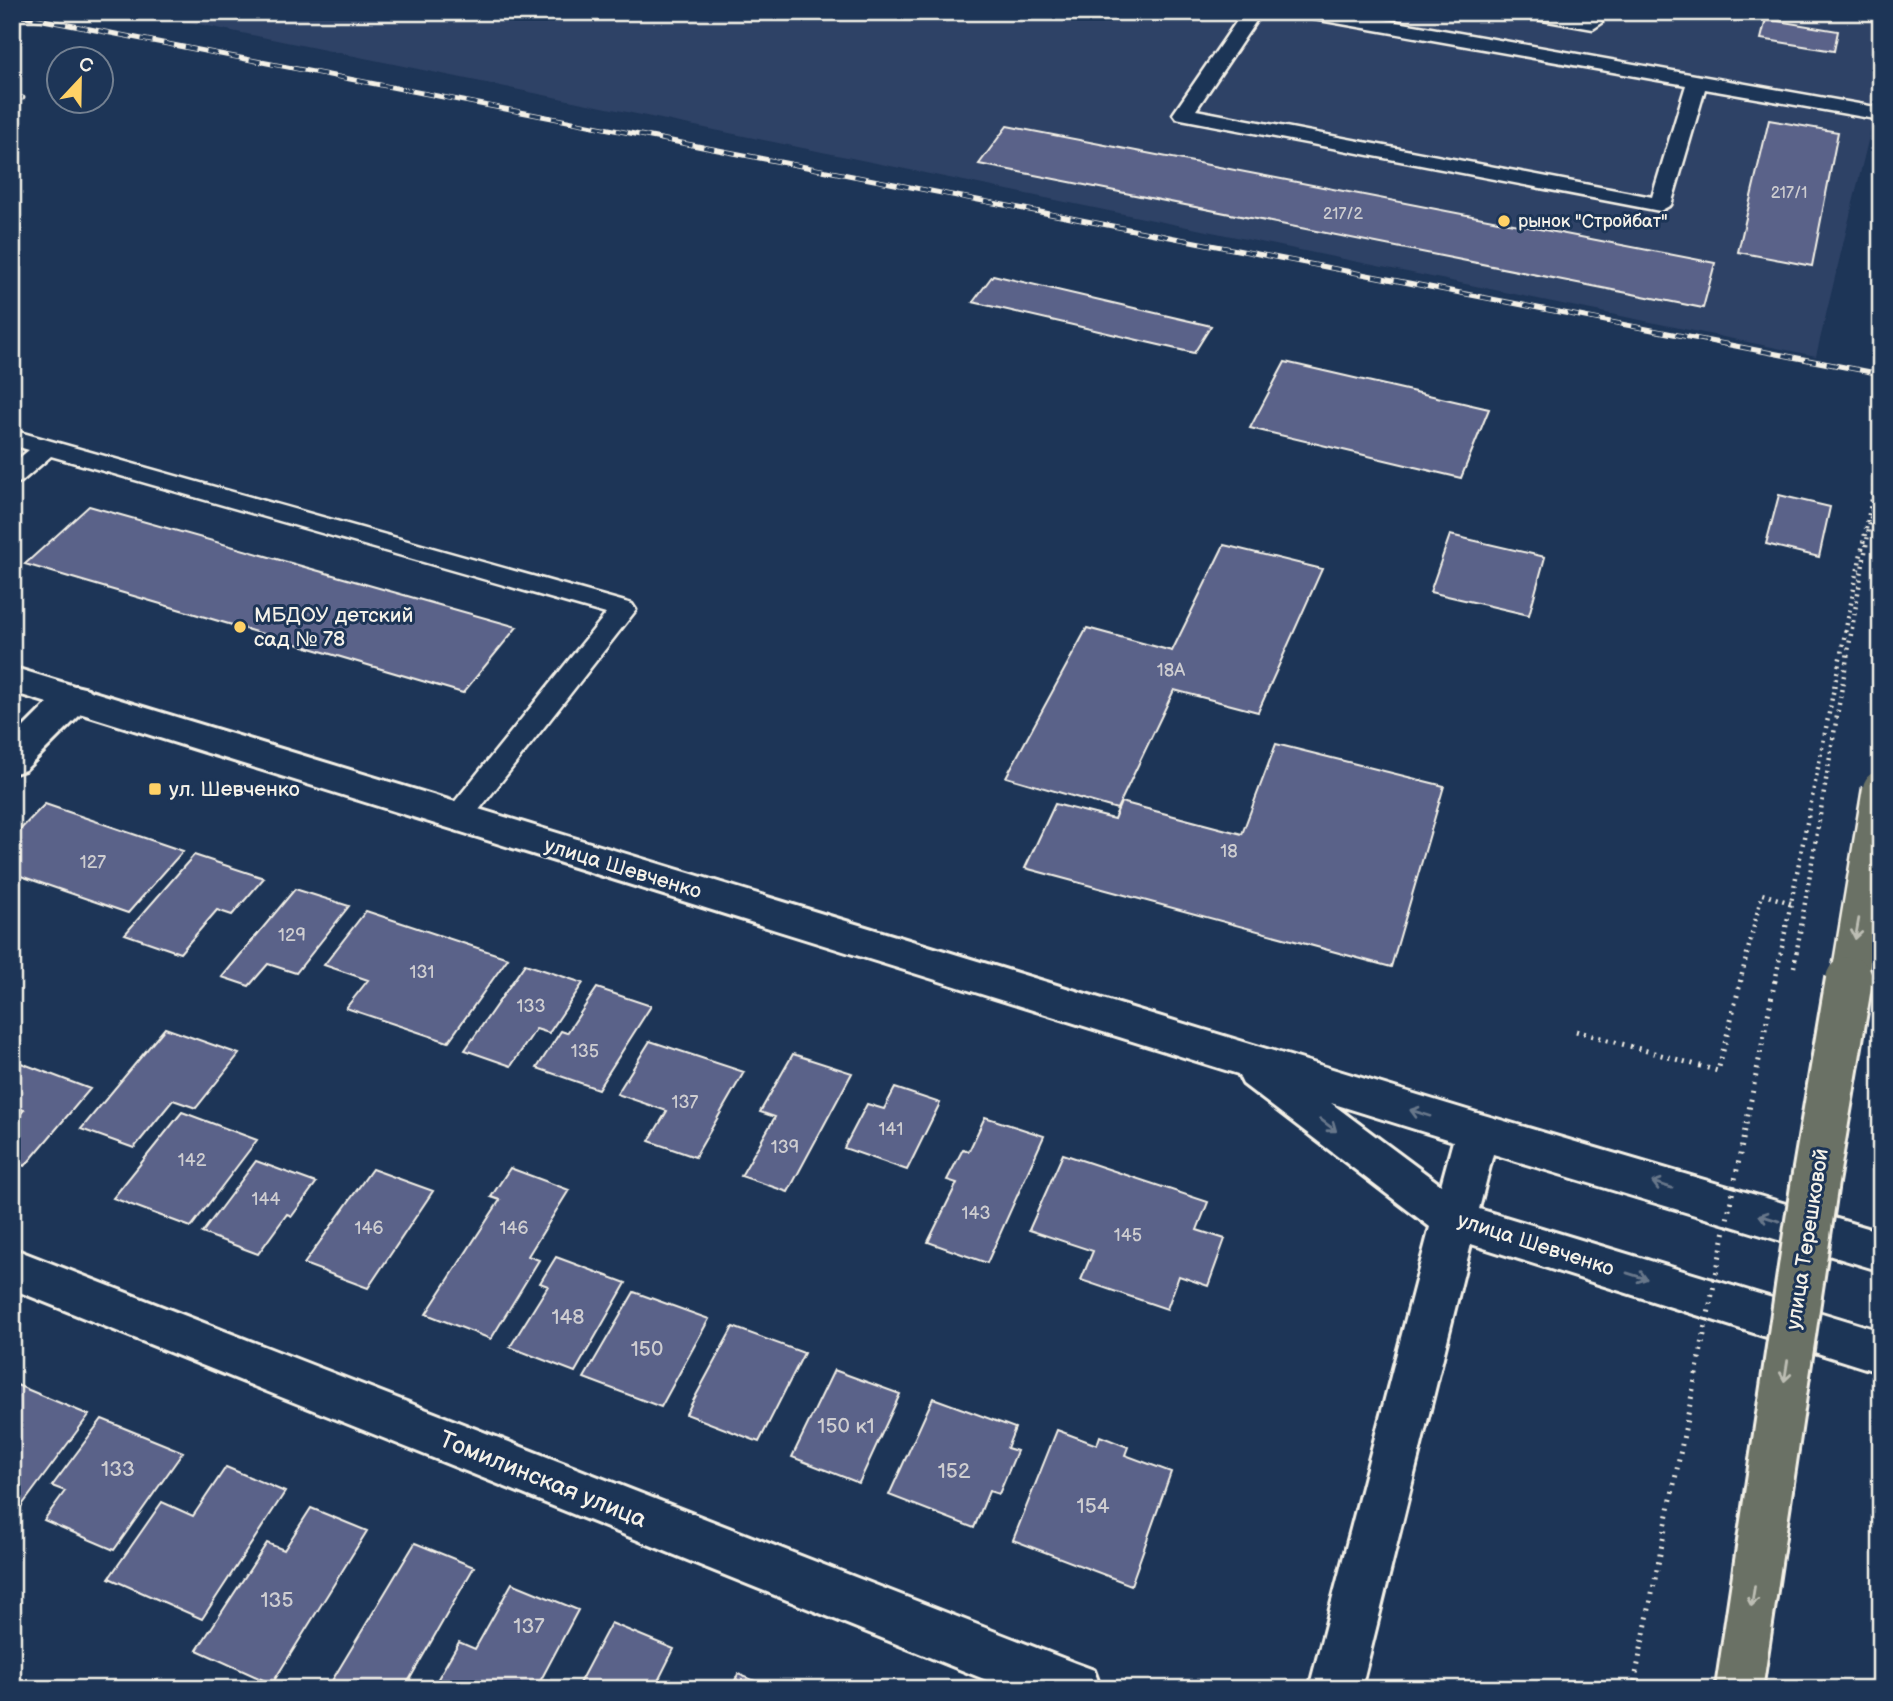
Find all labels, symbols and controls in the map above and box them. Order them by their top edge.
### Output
north arrow [46,46,116,116]
text: С [75,52,96,79]
house number: 217/1 [1771,184,1807,203]
house number: 217/2 [1323,205,1364,224]
place label: рынок "Стройбат" [1518,211,1668,232]
marker: рынок "Стройбат" [1496,213,1512,229]
place label: МБДОУ детский сад № 78 [254,603,413,652]
marker: МБДОУ детский сад № 78 [232,619,248,635]
house number: 18А [1157,660,1185,681]
place label: ул. Шевченко [169,777,300,802]
marker: ул. Шевченко [147,781,163,797]
street label: улица Шевченко [541,833,704,904]
house number: 18 [1220,841,1238,862]
house number: 127 [80,852,106,873]
one-way arrow [1850,917,1863,940]
house number: 129 [278,925,306,946]
house number: 131 [409,962,435,983]
house number: 133 [516,996,546,1017]
house number: 135 [571,1041,599,1062]
house number: 137 [672,1092,699,1113]
one-way arrow [1410,1106,1432,1118]
one-way arrow [1318,1117,1336,1132]
house number: 141 [879,1119,903,1140]
house number: 139 [771,1137,799,1158]
street label: улица Терешковой [1781,1147,1834,1331]
house number: 142 [178,1150,207,1171]
one-way arrow [1651,1178,1673,1191]
house number: 144 [252,1189,280,1210]
house number: 143 [961,1203,991,1224]
street label: улица Шевченко [1454,1207,1617,1282]
one-way arrow [1758,1210,1780,1223]
house number: 146 [355,1218,383,1239]
house number: 146 [500,1218,528,1239]
house number: 145 [1114,1225,1142,1246]
one-way arrow [1625,1271,1647,1284]
house number: 148 [551,1305,585,1330]
house number: 150 [631,1337,663,1362]
one-way arrow [1779,1359,1792,1382]
house number: 150 к1 [817,1414,875,1439]
street label: Томилинская улица [435,1425,651,1534]
house number: 133 [101,1457,135,1482]
house number: 152 [938,1459,971,1484]
house number: 154 [1077,1494,1110,1519]
one-way arrow [1746,1584,1759,1607]
house number: 135 [260,1588,294,1613]
house number: 137 [513,1614,545,1639]

